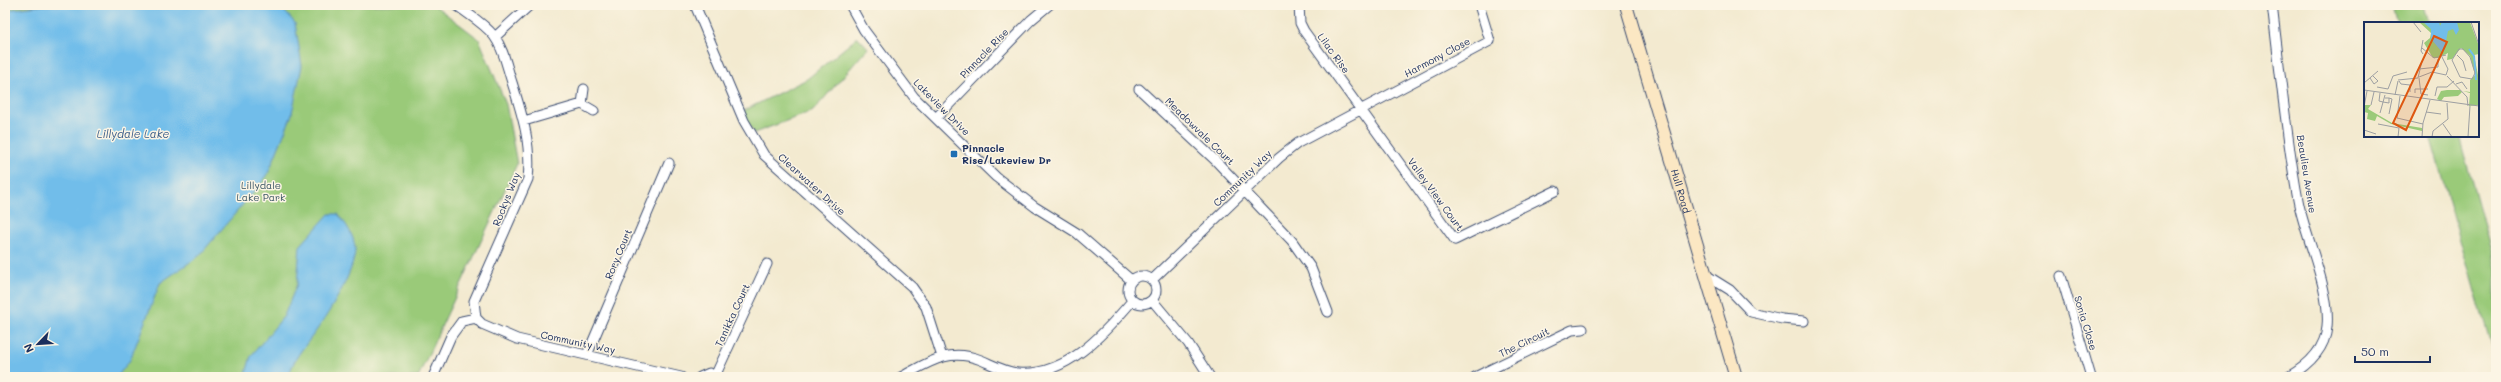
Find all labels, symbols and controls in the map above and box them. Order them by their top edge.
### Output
inset map [2364,22,2479,137]
street label: Pinnacle Rise [956,25,1012,81]
street label: Lilac Rise [1315,30,1353,76]
street label: Harmony Close [1402,34,1472,80]
street label: Lakeview Drive [911,76,973,138]
street label: Meadowvale Court [1162,94,1238,168]
water label: Lillydale Lake [97,126,170,141]
street label: Beaulieu Avenue [2294,134,2320,214]
place label: Pinnacle Rise/Lakeview Dr [962,141,1051,167]
street label: Community Way [1210,147,1274,209]
marker: Pinnacle Rise/Lakeview Dr [949,149,959,159]
street label: Clearwater Drive [775,150,849,218]
street label: Valley View Court [1405,155,1467,233]
street label: Hull Road [1668,167,1694,215]
street label: Rockys Way [489,170,523,228]
park label: Lillydale Lake Park [237,178,285,204]
street label: Rory Court [601,227,635,281]
street label: Tanikka Court [711,281,753,349]
street label: Sonia Close [2071,294,2101,352]
north arrow [18,324,58,364]
street label: The Circuit [1496,324,1552,360]
street label: Community Way [539,327,617,357]
scale bar [2355,338,2430,364]
text: N [20,341,37,355]
text: 50 m [2361,343,2389,359]

